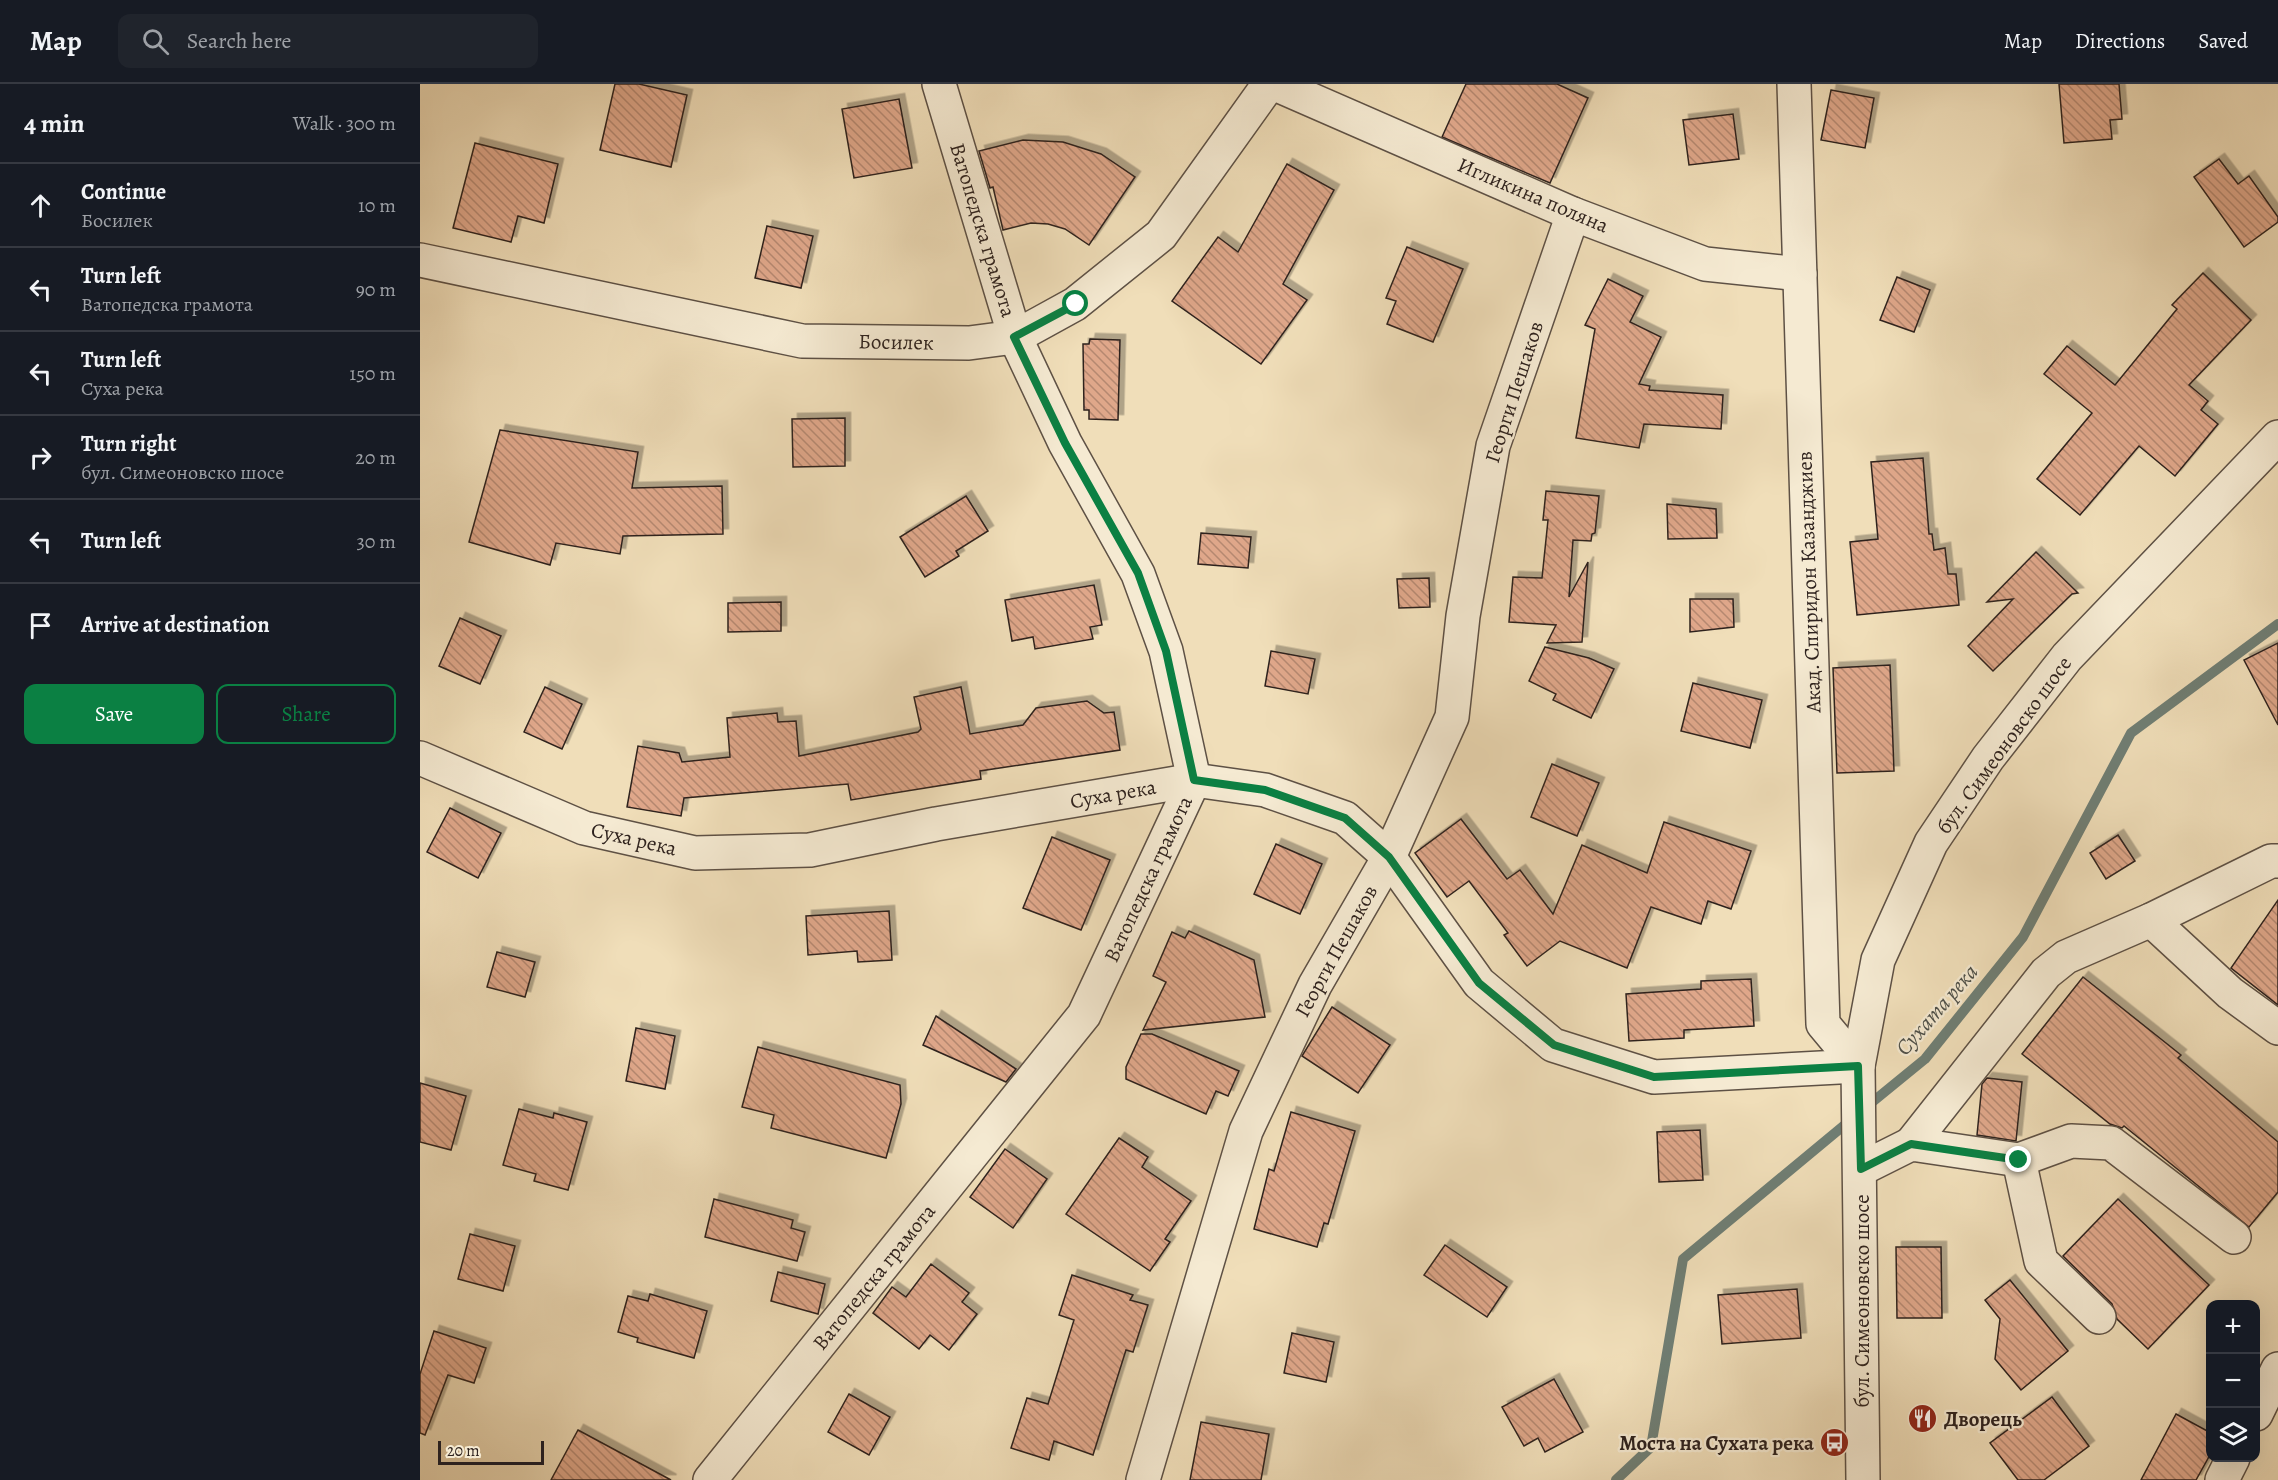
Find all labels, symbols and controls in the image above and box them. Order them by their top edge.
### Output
search box [118,14,538,68]
text: Map [30,22,82,60]
icon: search [139,25,172,58]
text: Search here [187,26,291,56]
text: Map [2004,27,2042,55]
text: Directions [2075,27,2165,55]
text: Saved [2198,27,2248,55]
text: 4 min [24,106,85,141]
text: Walk · 300 m [293,110,396,137]
street label: Ватопедска грамота [943,140,1023,321]
street label: Игликина поляна [1453,151,1613,240]
text: Continue [81,177,166,207]
icon: ahead [24,189,57,222]
text: 10 m [358,192,396,219]
text: Босилек [81,207,153,234]
text: Turn left [81,261,161,291]
icon: left [24,273,57,306]
text: 90 m [356,276,396,303]
route start [1062,290,1088,316]
text: Ватопедска грамота [81,291,253,318]
street label: Георги Пешаков [1478,318,1550,466]
street label: Босилек [858,327,934,357]
text: Turn left [81,345,161,375]
icon: left [24,357,57,390]
text: 150 m [349,360,396,387]
text: Суха река [81,375,164,402]
text: Turn right [81,429,177,459]
icon: right [24,441,57,474]
text: 20 m [355,444,396,471]
street label: Акад. Спиридон Казанджиев [1790,451,1828,714]
text: бул. Симеоновско шосе [81,459,284,486]
icon: left [24,525,57,558]
text: Turn left [81,526,161,556]
text: 30 m [356,528,396,555]
icon: arrive [24,609,57,642]
text: Arrive at destination [81,610,270,640]
street label: бул. Симеоновско шосе [1930,650,2078,840]
button: Save [24,684,204,744]
button: Share [216,684,396,744]
street label: Суха река [1068,773,1159,815]
street label: Ватопедска грамота [1097,791,1199,967]
street label: Суха река [588,816,680,862]
street label: Георги Пешаков [1288,880,1384,1022]
water label: Сухата река [1889,958,1985,1062]
route end [2005,1146,2031,1172]
street label: бул. Симеоновско шосе [1848,1194,1876,1408]
street label: Ватопедска грамота [806,1198,942,1356]
map controls [2206,1300,2260,1462]
button: + [2206,1300,2260,1354]
button: − [2206,1354,2260,1408]
restaurant icon: Дворець [1907,1403,1939,1435]
place label: Дворець [1944,1405,2022,1433]
button: layers [2206,1408,2260,1462]
bus stop icon: Моста на Сухата река [1819,1427,1851,1459]
place label: Моста на Сухата река [1619,1429,1814,1457]
scale bar [438,1438,544,1466]
text: 20 m [447,1440,480,1462]

